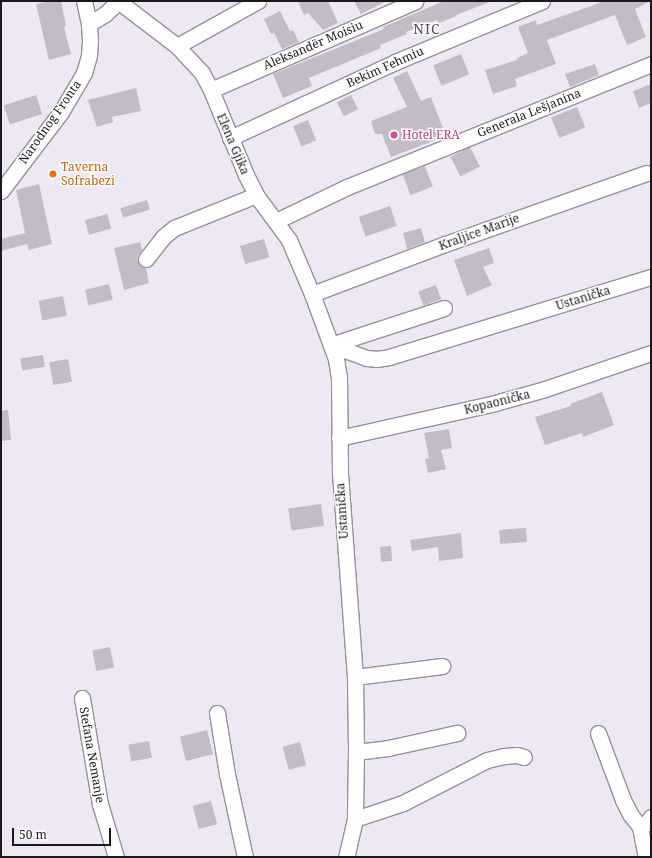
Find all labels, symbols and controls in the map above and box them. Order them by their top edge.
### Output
street label: Aleksandër Moisiu [261,17,365,73]
district label: NIC [413,21,441,37]
street label: Bekim Fehmiu [344,44,426,90]
street label: Narodnog Fronta [16,78,84,166]
street label: Generala Lešjanina [475,86,583,140]
street label: Elena Gjika [214,111,252,177]
place label: Hotel ERA [402,128,460,142]
marker: Hotel ERA [389,130,399,140]
place label: Taverna Sofrabezi [61,160,115,188]
marker: Taverna Sofrabezi [48,169,58,179]
street label: Kraljice Marije [437,211,521,253]
street label: Ustanička [554,283,612,313]
street label: Kopaonička [463,387,531,417]
street label: Ustanička [333,482,351,540]
street label: Stefana Nemanje [76,706,108,804]
scale bar [14,820,113,846]
text: 50 m [19,826,47,843]

